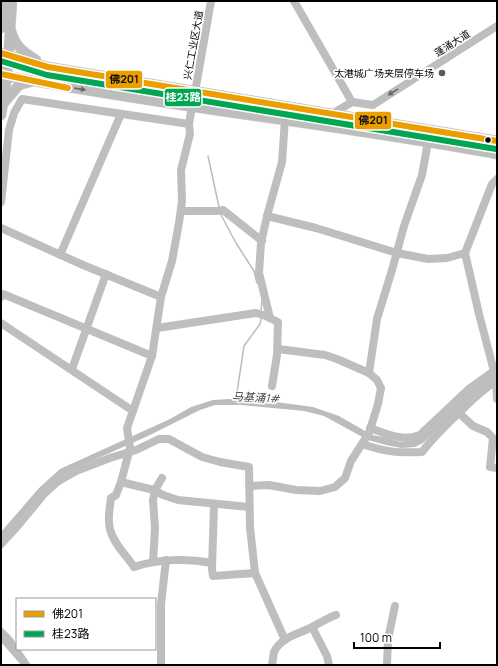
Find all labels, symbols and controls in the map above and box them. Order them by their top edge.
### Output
street label: 兴仁工业区大道 [180,9,206,81]
street label: 蓬涌大道 [431,26,473,60]
place label: 太港城广场夹层停车场 [334,66,434,80]
marker: 太港城广场夹层停车场 [437,68,447,78]
line badge: 佛201 [105,70,143,89]
text: 佛201 [109,71,139,86]
one-way arrow [74,86,86,92]
line badge: 桂23路 [164,88,202,107]
one-way arrow [388,88,398,96]
text: 桂23路 [166,89,201,104]
line badge: 佛201 [354,111,392,130]
text: 佛201 [358,112,388,127]
unlabelled marker [483,135,493,145]
water label: 马基涌1# [232,388,281,406]
legend [16,598,156,650]
text: 佛201 [52,605,83,622]
scale bar [354,624,440,650]
text: 桂23路 [52,625,89,642]
text: 100 m [360,629,392,646]

